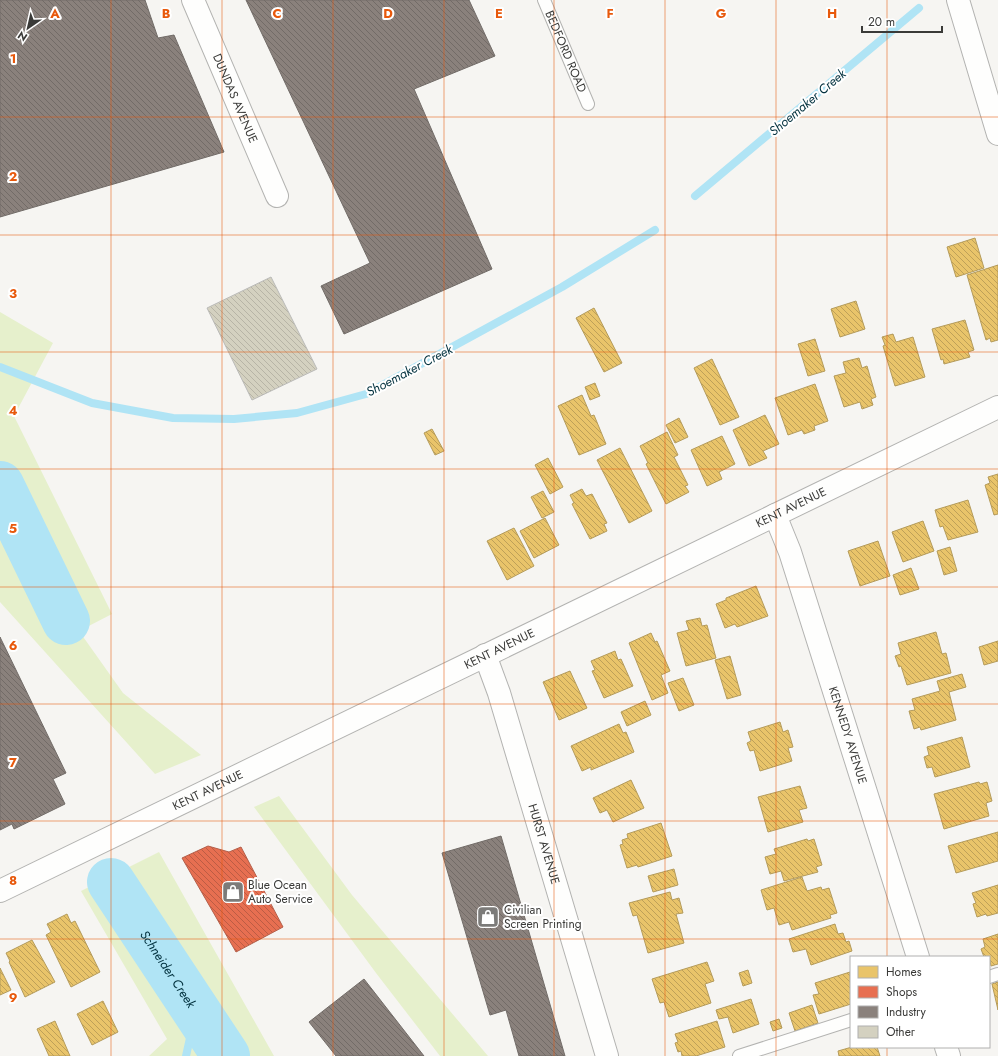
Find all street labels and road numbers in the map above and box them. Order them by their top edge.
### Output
street label: BEDFORD ROAD [540,8,591,95]
street label: DUNDAS AVENUE [208,51,262,146]
street label: KENT AVENUE [753,483,829,532]
street label: KENT AVENUE [461,624,538,674]
street label: KENNEDY AVENUE [824,684,872,786]
street label: KENT AVENUE [169,765,246,815]
street label: HURST AVENUE [523,801,564,886]

